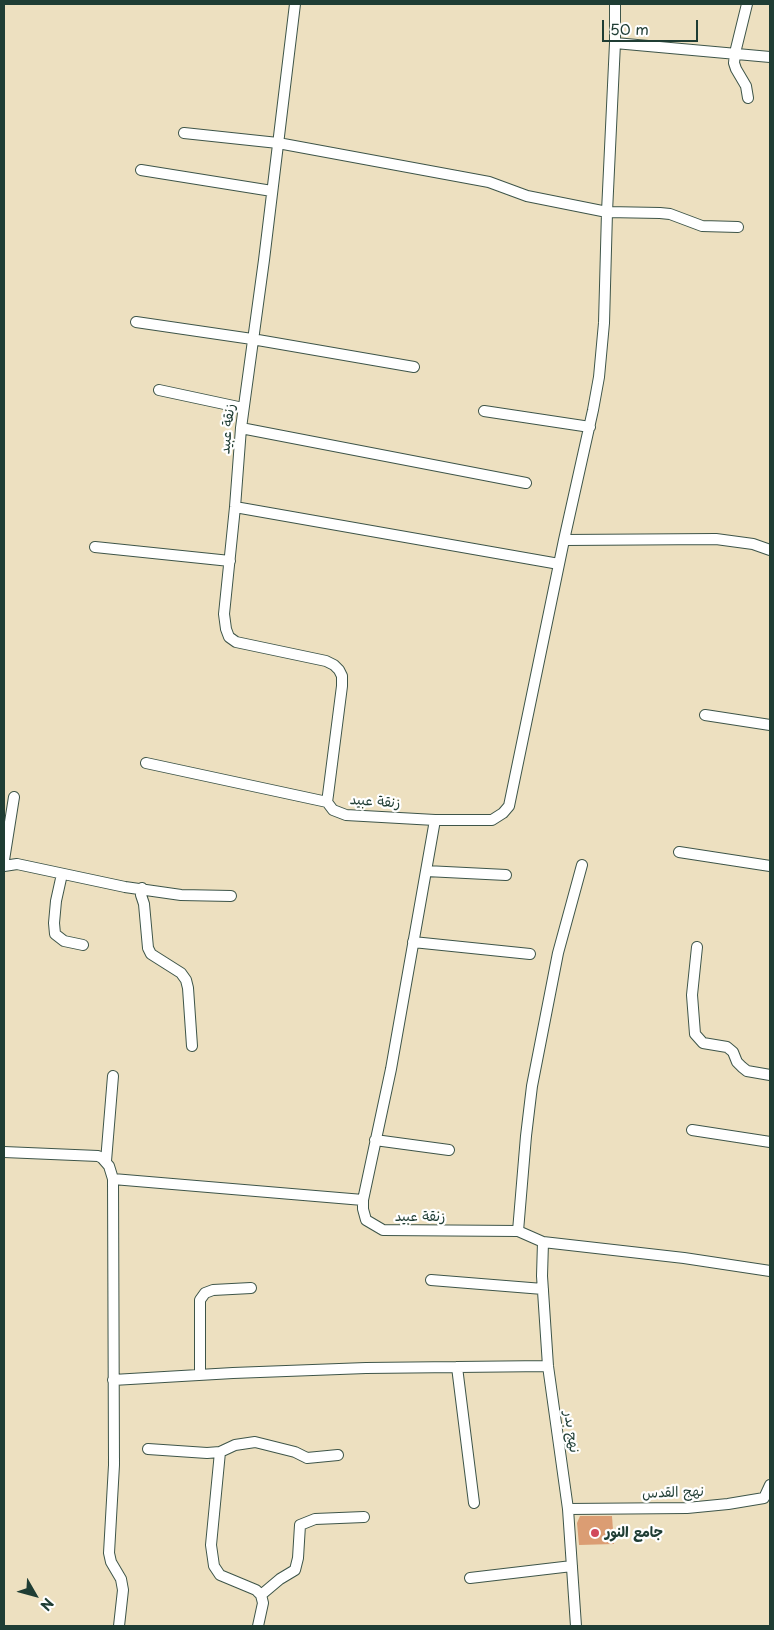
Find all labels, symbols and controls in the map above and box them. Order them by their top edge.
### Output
scale bar [604,10,700,42]
text: 50 m [610,17,649,40]
street label: زنقة عبيد [217,403,239,455]
street label: زنقة عبيد [349,792,401,812]
street label: زنقة عبيد [395,1209,445,1225]
street label: نهج بدر [560,1410,582,1454]
street label: نهج القدس [642,1484,704,1502]
place label: جامع النور [605,1525,663,1541]
marker: جامع النور [589,1527,601,1539]
north arrow [10,1570,60,1620]
text: N [36,1594,59,1615]

